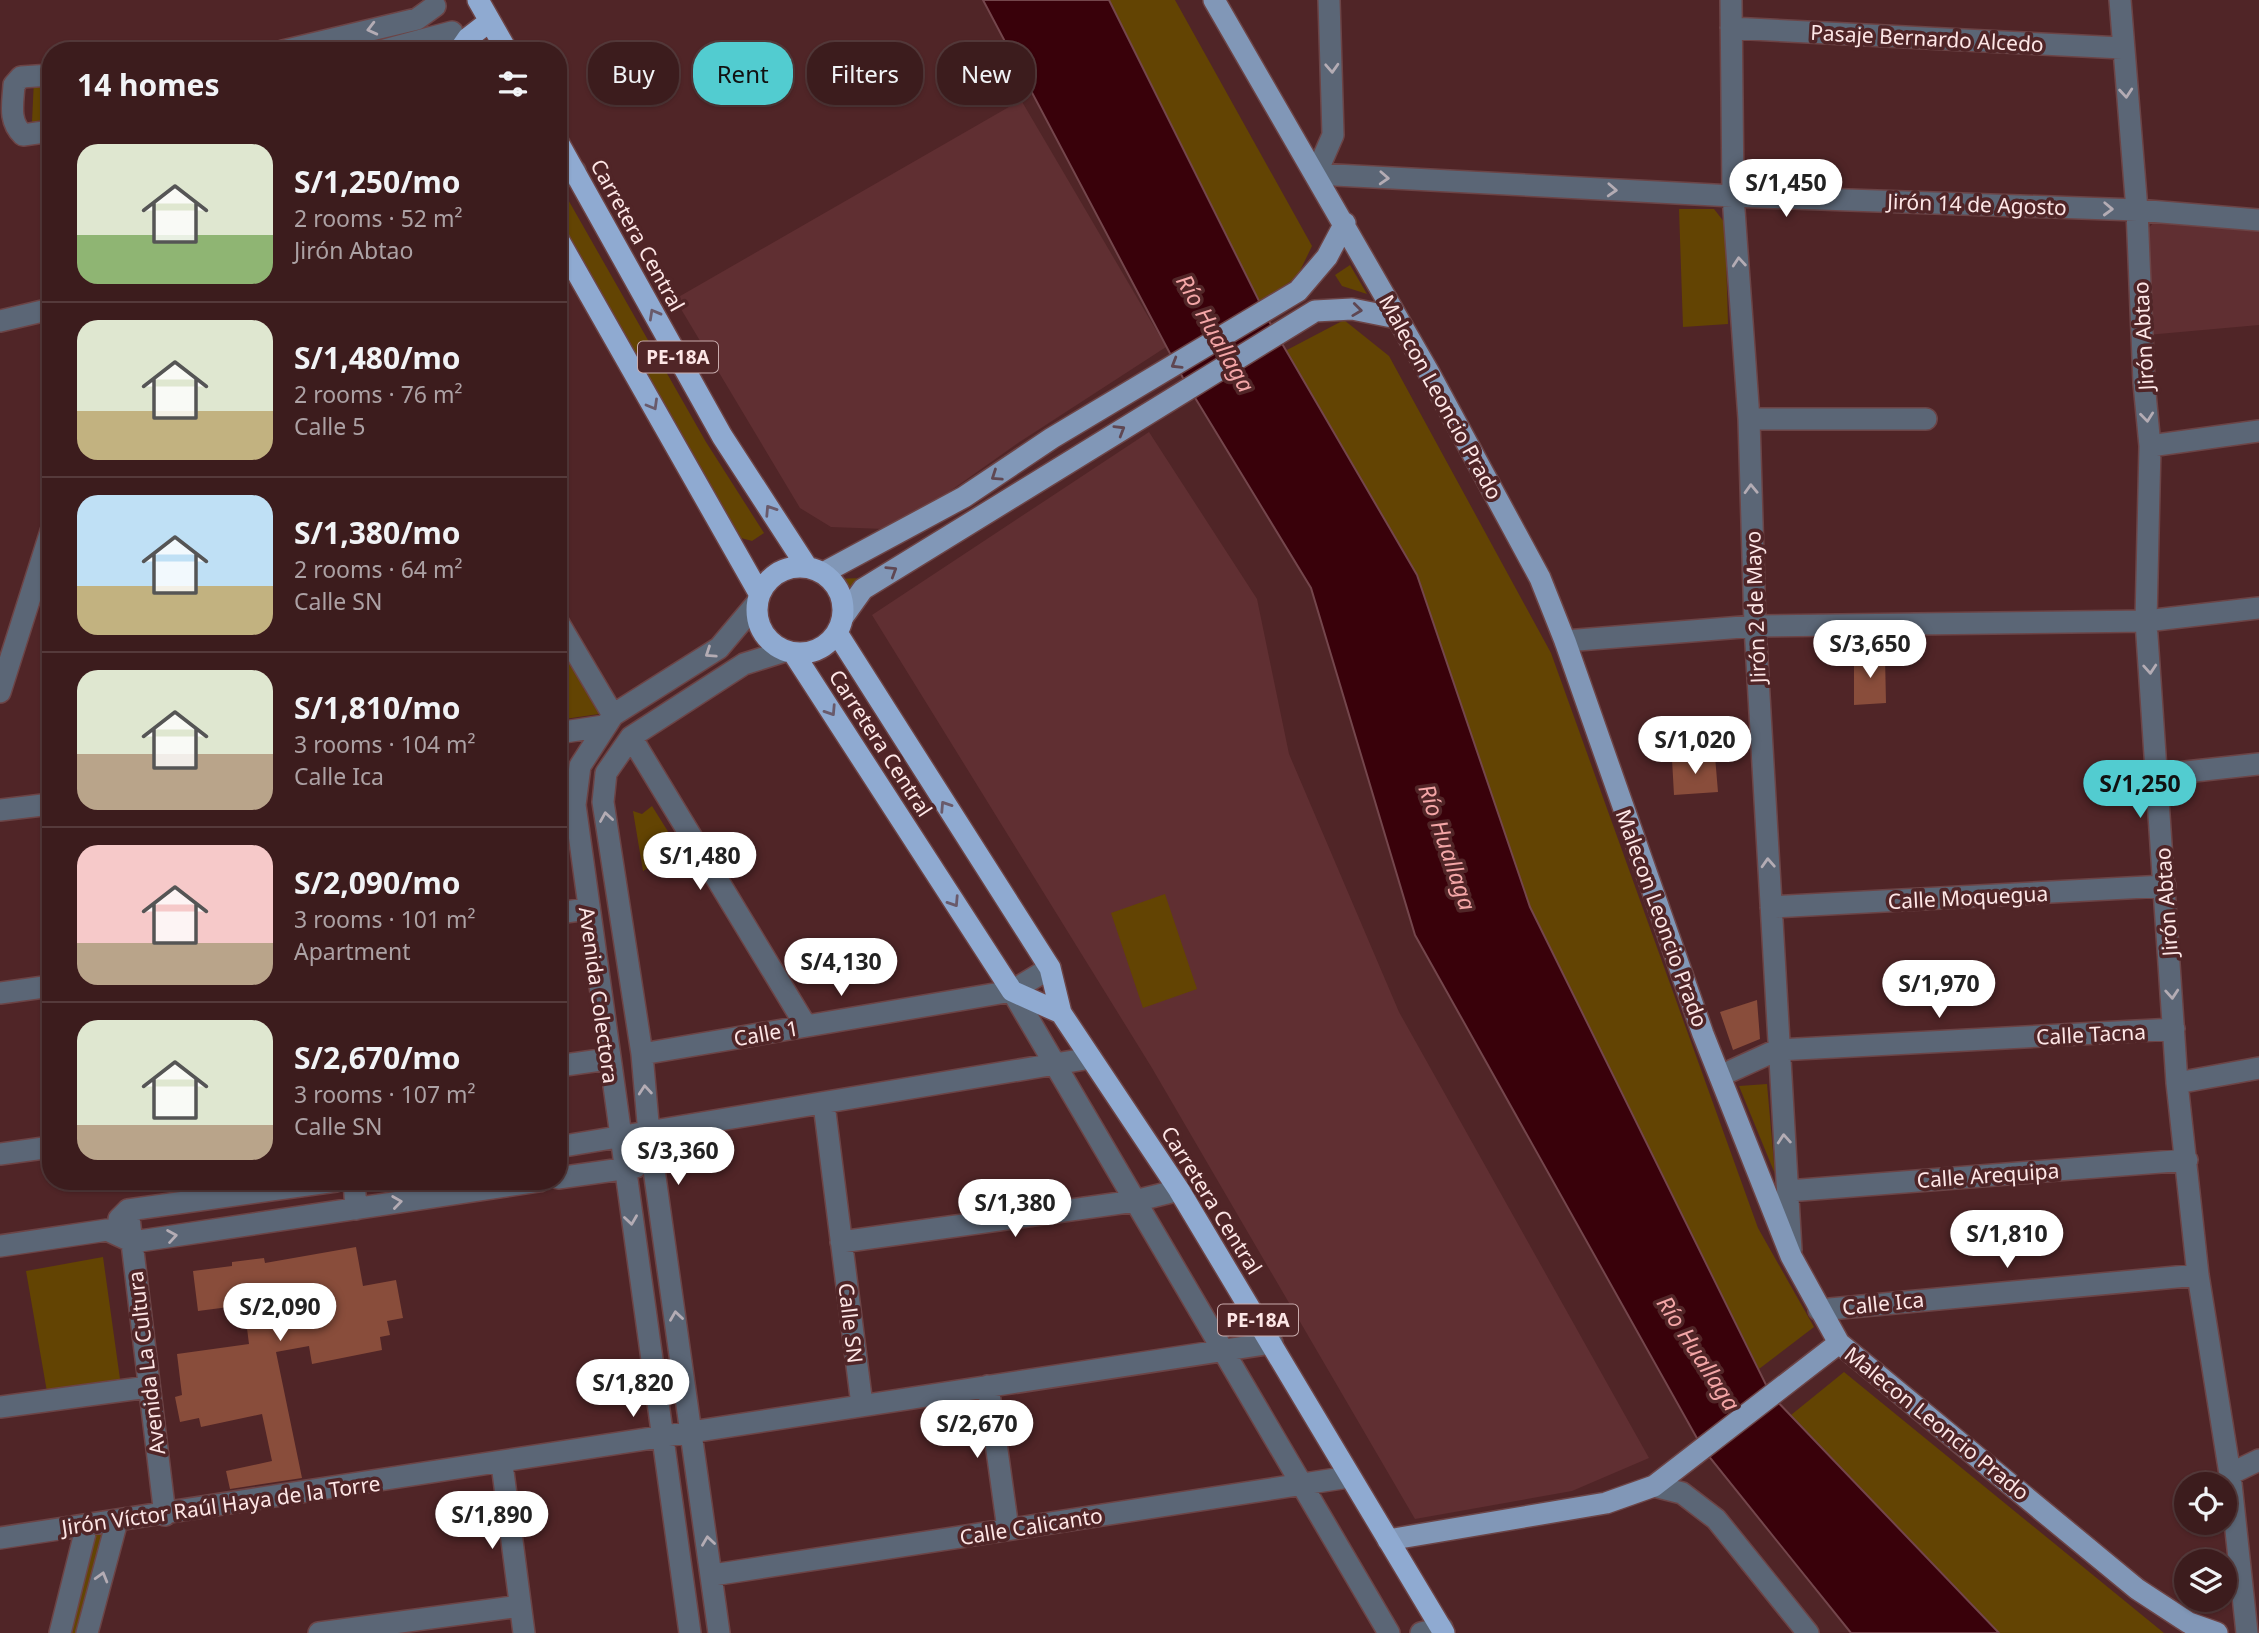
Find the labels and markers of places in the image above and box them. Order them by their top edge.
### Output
pin: S/1,450 [1721,160,1851,219]
pin: S/3,650 [1805,620,1935,680]
pin: S/1,020 [1630,716,1760,776]
pin: S/1,250 [2075,760,2205,820]
pin: S/1,480 [635,832,765,892]
pin: S/4,130 [776,939,906,998]
pin: S/1,970 [1874,960,2004,1020]
pin: S/3,360 [613,1128,743,1187]
pin: S/1,380 [950,1180,1080,1239]
pin: S/1,810 [1942,1210,2072,1270]
pin: S/2,090 [215,1284,345,1343]
pin: S/1,820 [568,1360,698,1419]
pin: S/2,670 [912,1400,1042,1460]
pin: S/1,890 [427,1492,557,1551]

